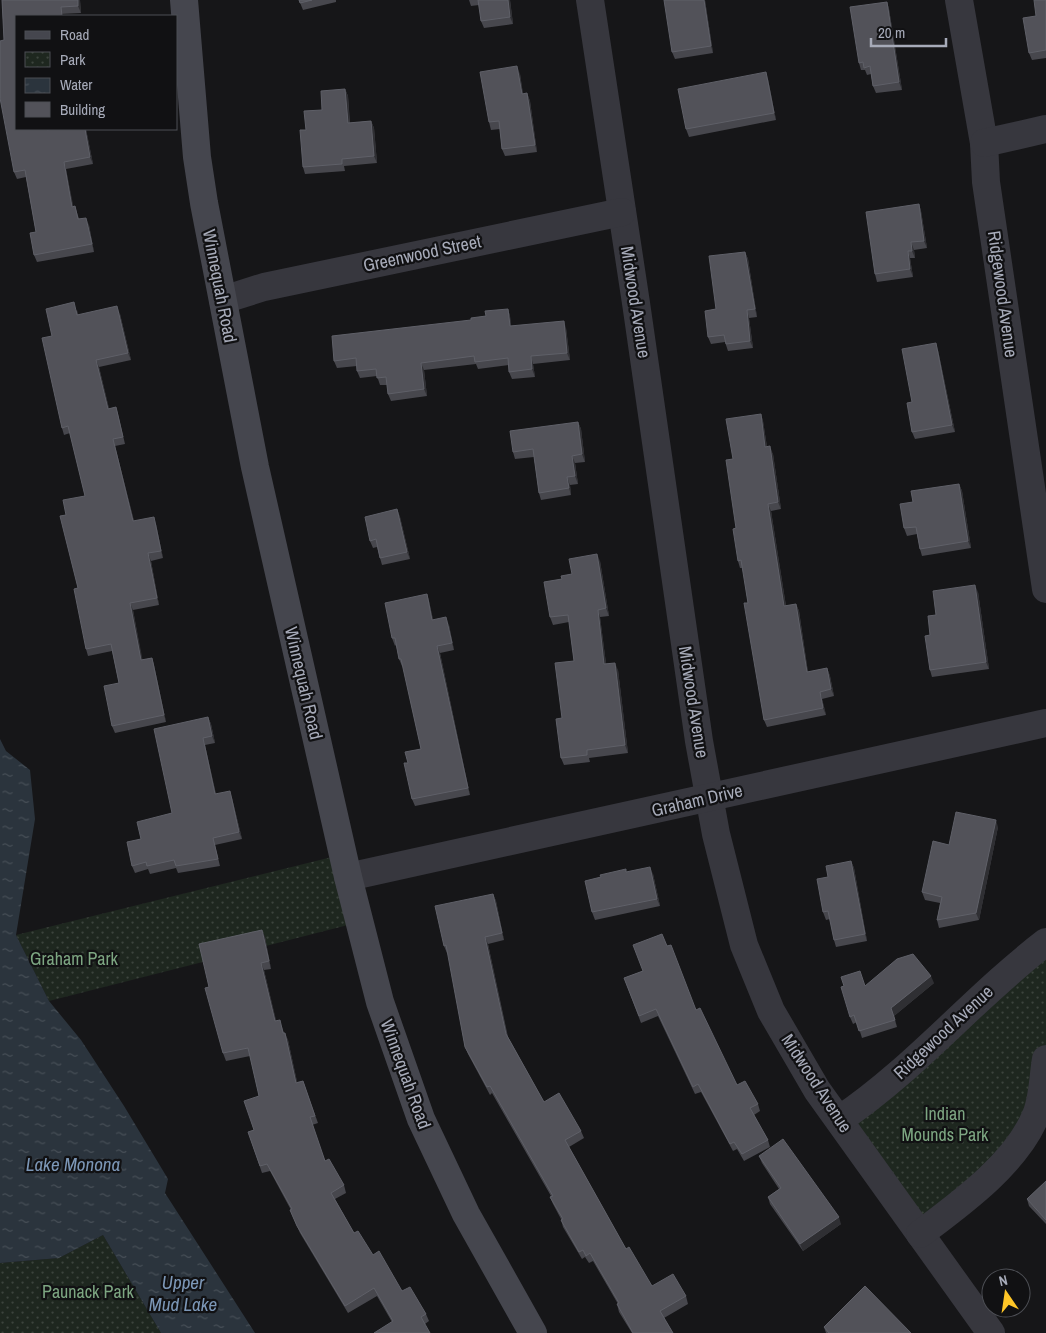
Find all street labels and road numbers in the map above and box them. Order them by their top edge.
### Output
street label: Winnequah Road [197,227,243,345]
street label: Greenwood Street [361,228,483,278]
street label: Ridgewood Avenue [982,229,1024,359]
street label: Midwood Avenue [615,244,657,360]
street label: Winnequah Road [279,624,329,742]
street label: Midwood Avenue [673,644,715,760]
street label: Graham Drive [649,777,745,823]
street label: Ridgewood Avenue [888,979,998,1085]
street label: Winnequah Road [375,1016,437,1132]
street label: Midwood Avenue [776,1029,858,1137]

